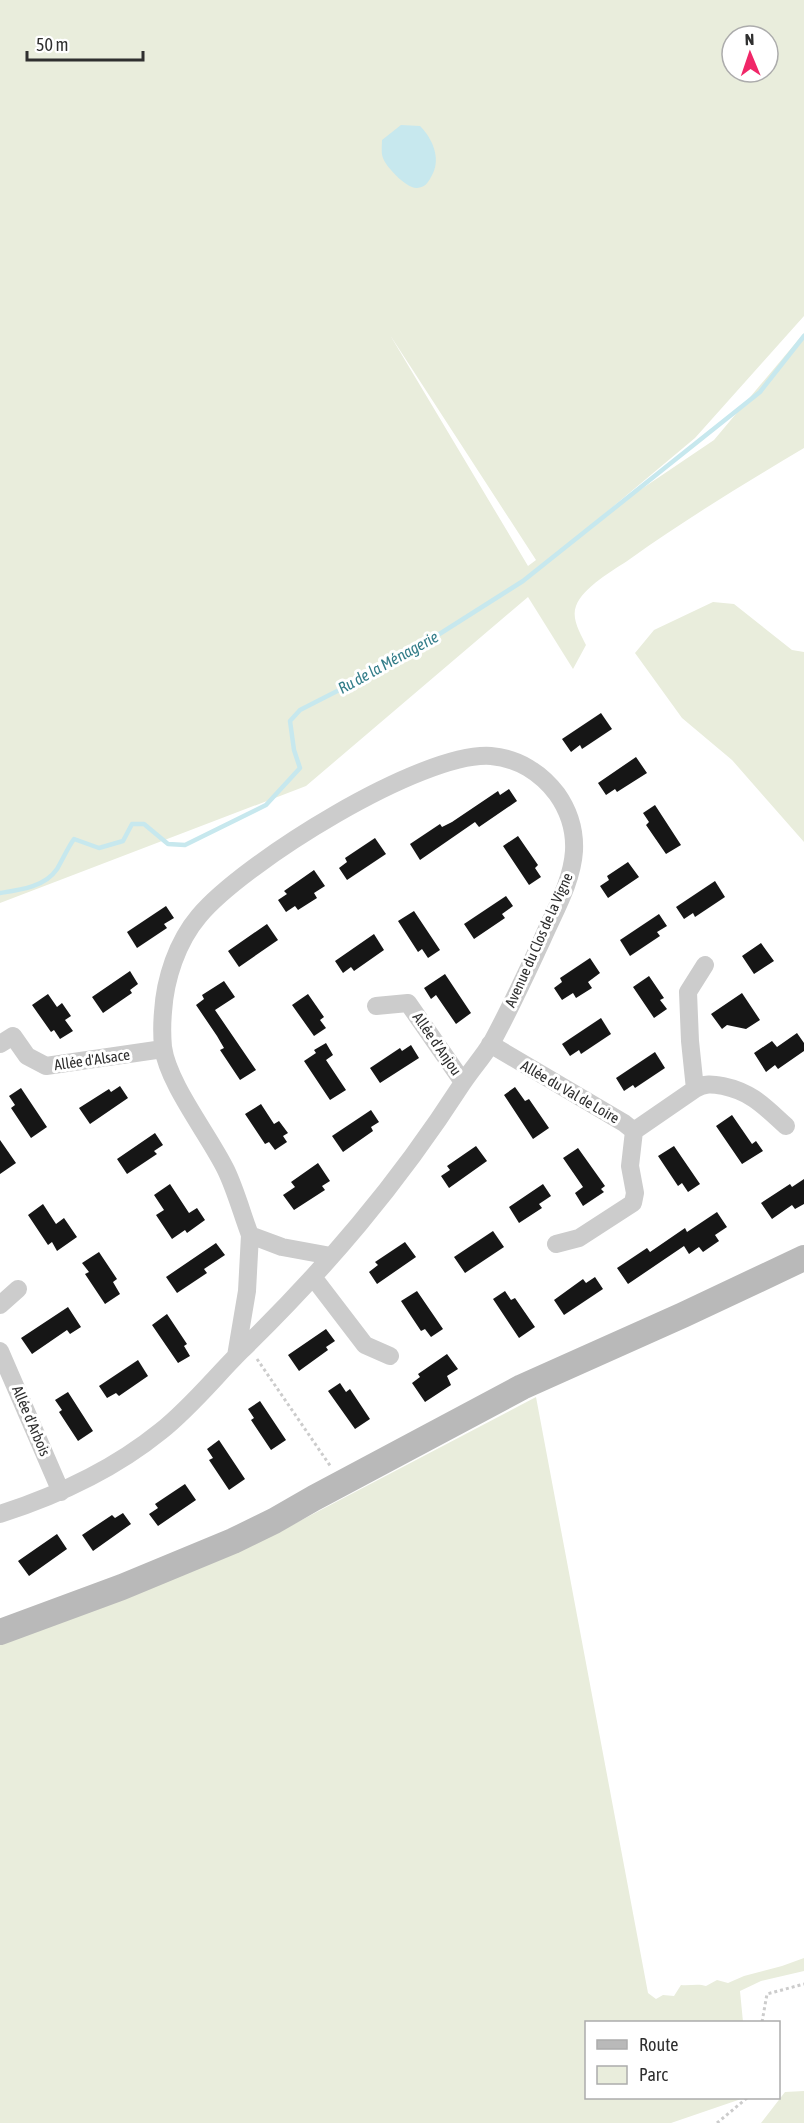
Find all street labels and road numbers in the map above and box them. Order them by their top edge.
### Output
street label: Avenue du Clos de la Vigne [501,870,576,1010]
street label: Allée d'Anjou [410,1009,465,1078]
street label: Allée d'Alsace [53,1046,131,1073]
street label: Allée du Val de Loire [518,1057,623,1127]
street label: Allée d'Arbois [9,1383,54,1459]

